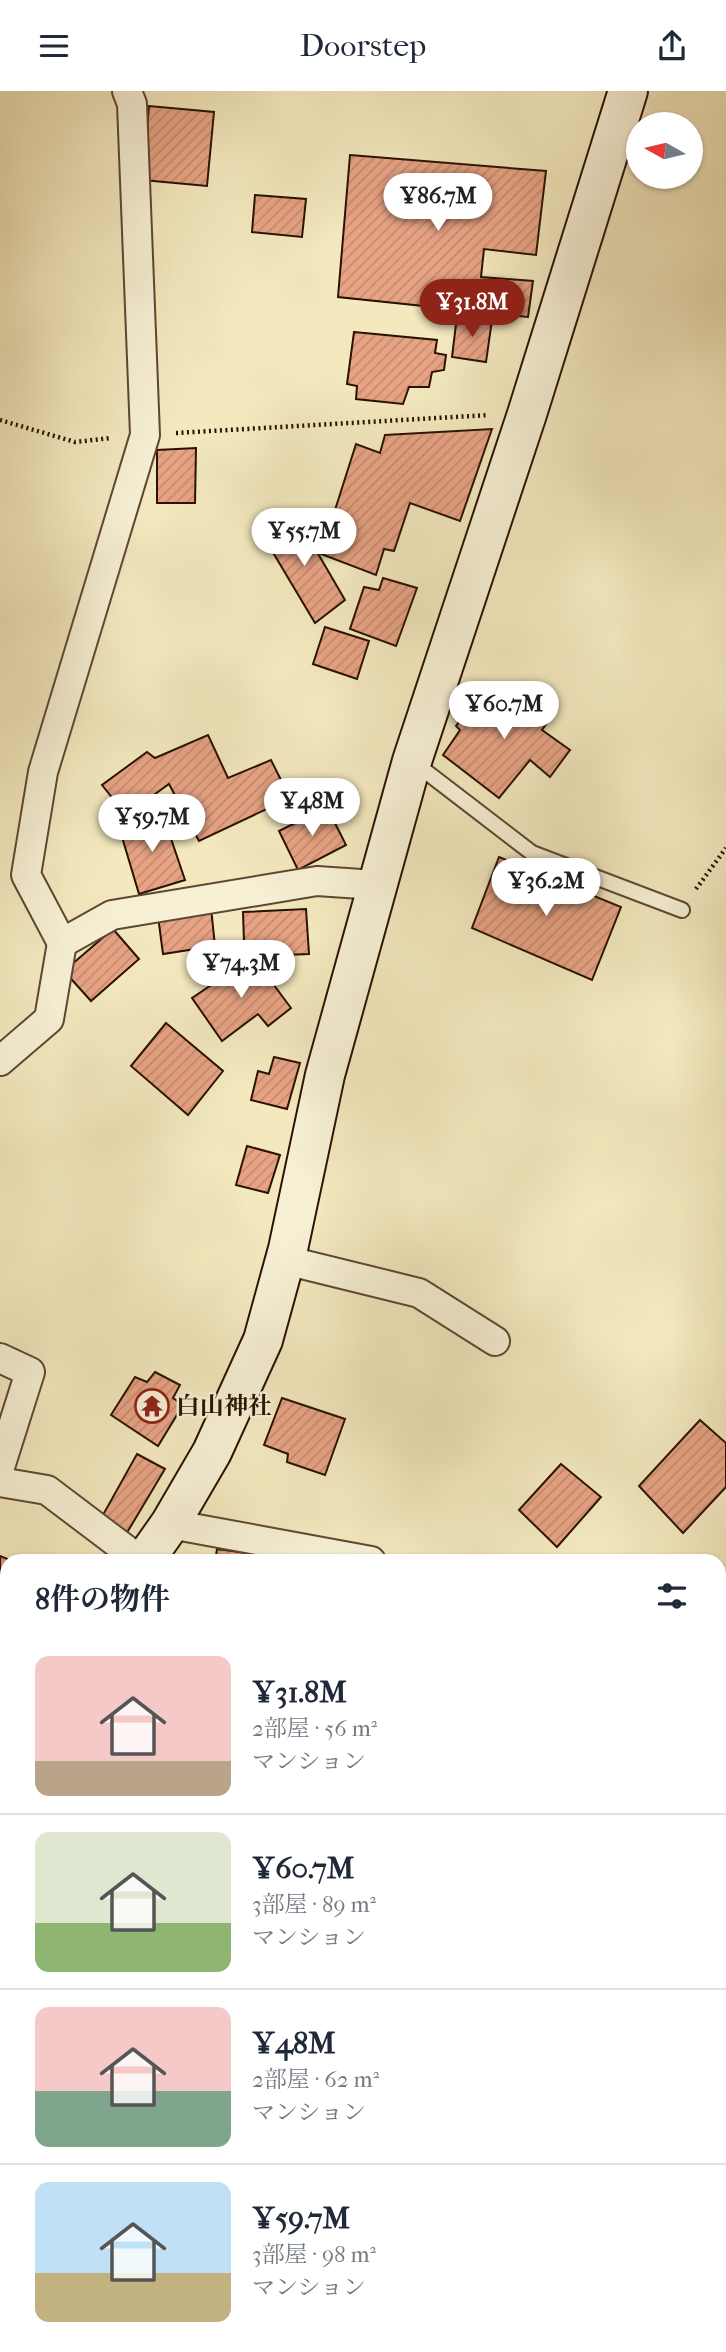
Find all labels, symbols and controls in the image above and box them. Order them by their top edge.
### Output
icon: menu [35,27,73,65]
text: Doorstep [300,27,426,64]
icon: share [653,27,691,65]
north arrow [626,112,704,189]
map controls [626,112,703,189]
pin: ¥86.7M [381,173,495,233]
text: ¥86.7M [399,182,477,209]
pin: ¥31.8M [415,279,529,339]
text: ¥31.8M [436,288,508,315]
pin: ¥55.7M [247,509,361,568]
text: ¥55.7M [268,517,340,544]
pin: ¥60.7M [447,681,561,741]
text: ¥60.7M [465,690,543,717]
pin: ¥48M [271,779,353,838]
text: ¥48M [280,787,344,814]
pin: ¥59.7M [95,795,209,854]
text: ¥59.7M [114,803,190,830]
pin: ¥36.2M [489,859,603,918]
text: ¥36.2M [507,867,585,894]
pin: ¥74.3M [184,941,298,1000]
text: ¥74.3M [202,949,280,976]
temple icon: 白山神社 [133,1387,171,1425]
place label: 白山神社 [176,1392,272,1420]
icon: filters [653,1577,691,1615]
text: 8件の物件 [35,1582,170,1617]
text: ¥31.8M [252,1675,347,1710]
icon: home [91,1684,175,1768]
text: 2部屋 · 56 m² [252,1715,377,1742]
text: マンション [252,1748,366,1775]
text: ¥60.7M [252,1851,354,1886]
icon: home [91,1860,175,1944]
text: 3部屋 · 89 m² [252,1891,376,1918]
text: マンション [252,1924,366,1951]
text: ¥48M [252,2026,336,2061]
icon: home [91,2035,175,2119]
text: 2部屋 · 62 m² [252,2066,379,2093]
text: マンション [252,2099,366,2126]
text: ¥59.7M [252,2201,350,2236]
icon: home [91,2210,175,2294]
text: 3部屋 · 98 m² [252,2241,376,2268]
text: マンション [252,2274,366,2301]

